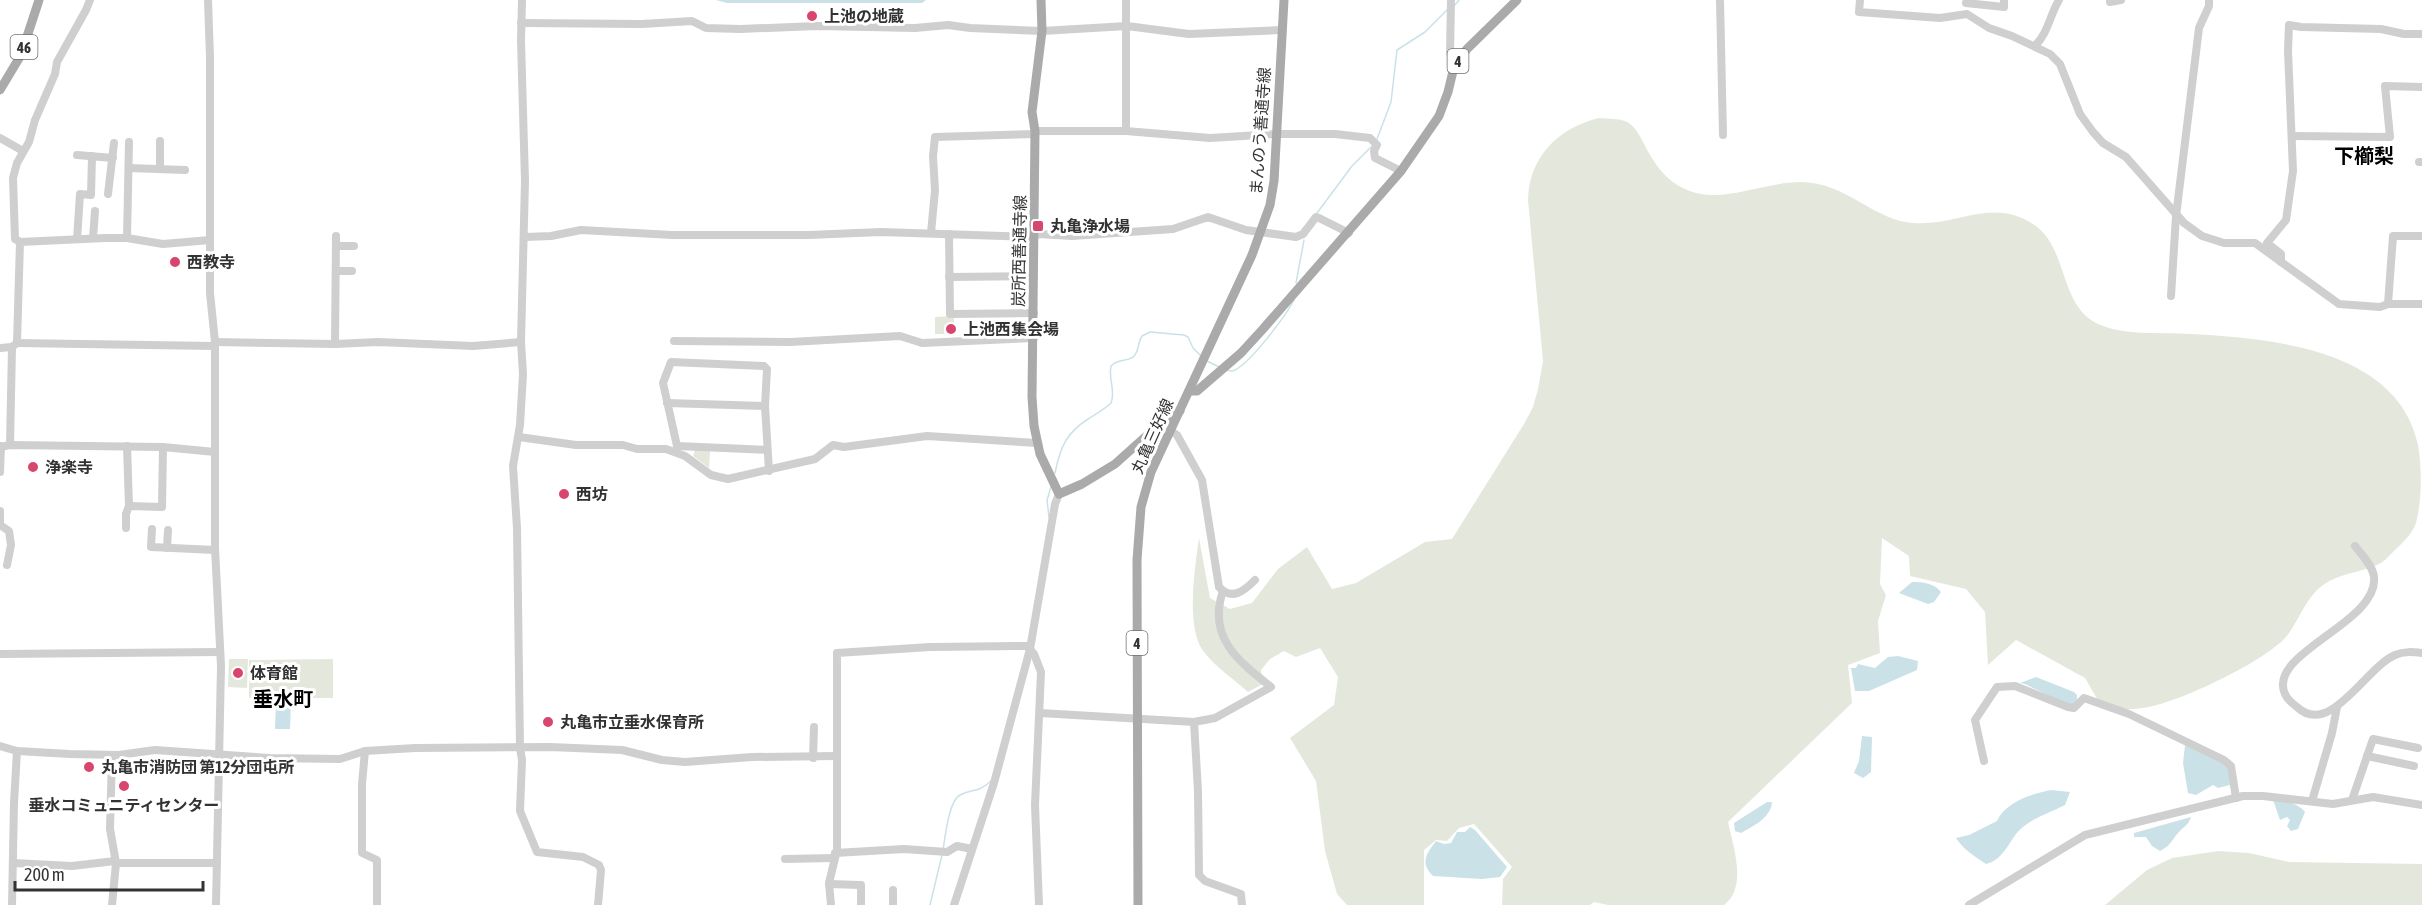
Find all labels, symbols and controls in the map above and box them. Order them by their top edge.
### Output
place label: 上池の地蔵 [824,7,904,25]
marker: 上池の地蔵 [805,9,819,23]
road number: 46 [10,35,38,59]
road number: 4 [1448,49,1468,73]
street label: まんのう善通寺線 [1247,67,1273,195]
district label: 下櫛梨 [2334,144,2394,167]
street label: 炭所西善通寺線 [1009,195,1029,307]
place label: 丸亀浄水場 [1050,217,1130,235]
marker: 丸亀浄水場 [1031,219,1045,233]
place label: 西教寺 [187,253,235,271]
marker: 西教寺 [168,255,182,269]
place label: 上池西集会場 [963,320,1059,338]
marker: 上池西集会場 [944,322,958,336]
street label: 丸亀三好線 [1128,396,1176,476]
place label: 浄楽寺 [45,458,93,476]
marker: 浄楽寺 [26,460,40,474]
place label: 西坊 [576,485,608,503]
marker: 西坊 [557,487,571,501]
road number: 4 [1126,631,1148,655]
place label: 体育館 [250,664,298,682]
marker: 体育館 [231,666,245,680]
district label: 垂水町 [253,687,313,710]
place label: 丸亀市立垂水保育所 [560,713,704,731]
marker: 丸亀市立垂水保育所 [541,715,555,729]
place label: 丸亀市消防団 第12分団屯所 [101,758,294,776]
marker: 丸亀市消防団 第12分団屯所 [82,760,96,774]
marker: 垂水コミュニティセンター [117,779,131,793]
place label: 垂水コミュニティセンター [28,796,220,814]
scale bar [15,854,202,892]
text: 200 m [24,864,65,885]

